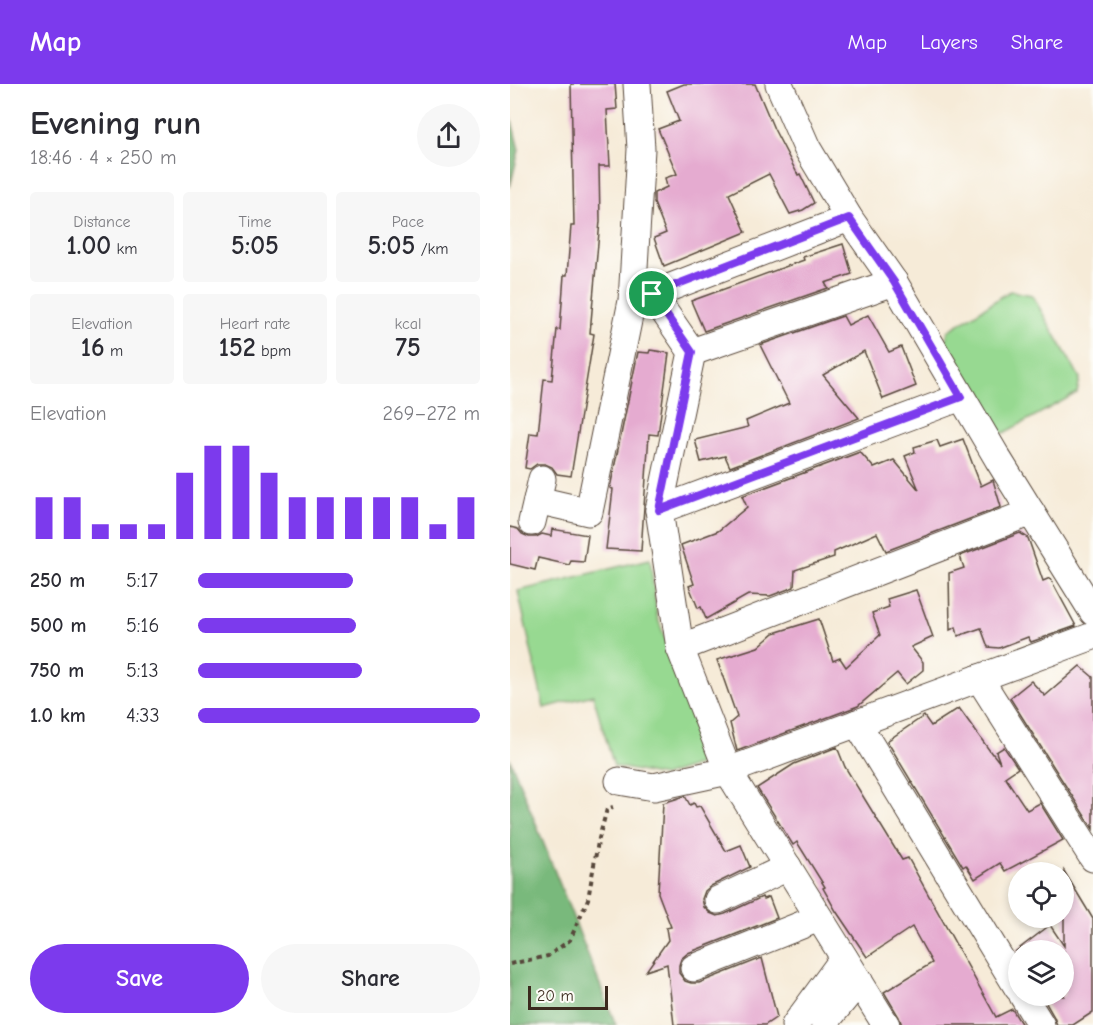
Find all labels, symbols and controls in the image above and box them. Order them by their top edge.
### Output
text: Map [30,26,81,58]
text: Map [848,30,887,54]
text: Layers [920,30,978,54]
text: Share [1011,30,1063,54]
text: Evening run [30,104,201,142]
button: share [417,104,480,167]
text: 18:46 · 4 × 250 m [30,146,177,169]
text: Distance [73,213,131,231]
text: Time [238,213,272,231]
text: Pace [392,213,424,231]
text: 1.00 [67,231,111,261]
text: 5:05 [231,231,279,261]
text: 5:05 [367,231,415,261]
text: km [111,240,138,258]
text: /km [415,240,449,258]
pin [626,268,677,319]
icon: arrive [635,277,668,310]
text: Elevation [71,315,133,333]
text: Heart rate [220,315,290,333]
text: kcal [395,315,421,333]
text: 16 [81,333,105,363]
text: 152 [219,333,256,363]
text: 75 [395,333,421,363]
text: m [105,342,123,360]
text: bpm [256,342,291,360]
text: Elevation [30,402,107,425]
text: 269–272 m [383,402,480,425]
text: 250 m [30,569,85,592]
text: 5:17 [126,569,158,592]
text: 500 m [30,614,87,637]
text: 5:16 [126,614,159,637]
text: 750 m [30,659,84,682]
text: 5:13 [126,659,159,682]
text: 1.0 km [30,704,86,727]
text: 4:33 [126,704,160,727]
map controls [1008,862,1074,1006]
button: locate [1008,862,1074,928]
button: layers [1008,940,1074,1006]
button: Save [30,944,249,1013]
button: Share [261,944,480,1013]
scale bar [528,983,608,1010]
text: 20 m [537,987,574,1005]

